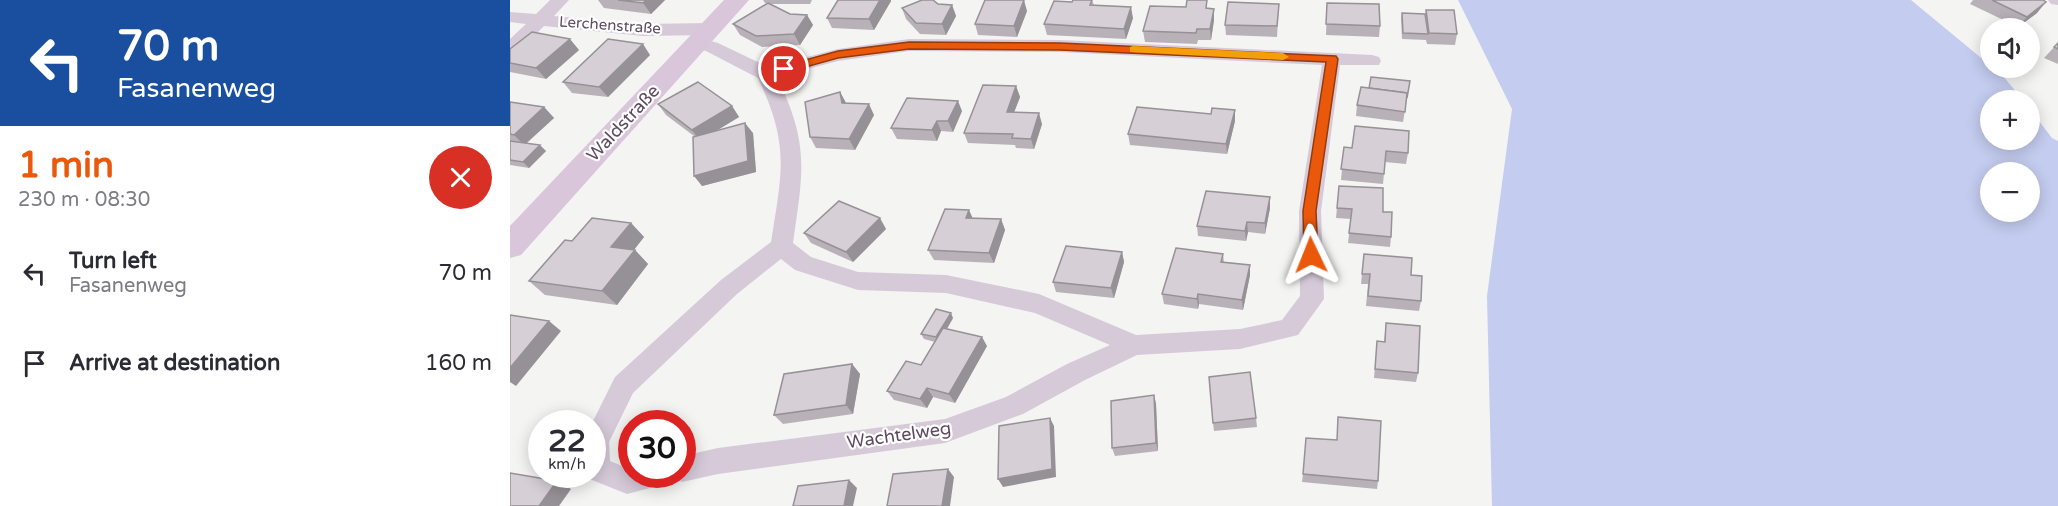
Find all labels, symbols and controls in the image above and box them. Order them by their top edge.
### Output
street label: Lerchenstraße [558,12,662,38]
map controls [1980,18,2040,222]
button: sound [1980,18,2040,78]
text: 70 m [117,21,219,72]
icon: left [18,24,96,102]
pin [758,43,809,94]
icon: arrive [767,52,800,85]
text: Fasanenweg [117,72,276,105]
street label: Waldstraße [582,80,664,166]
button: + [1980,90,2040,150]
text: 1 min [18,144,114,187]
button: close [429,146,492,209]
button: − [1980,162,2040,222]
text: 230 m · 08:30 [18,188,150,212]
position arrow [1279,223,1343,287]
text: Turn left [69,248,157,274]
icon: left [18,257,51,290]
text: 70 m [438,260,492,286]
text: Fasanenweg [69,274,187,298]
icon: arrive [18,347,51,380]
text: Arrive at destination [69,350,280,376]
text: 160 m [425,350,492,376]
speed limit sign: 30 [618,410,696,488]
street label: Wachtelweg [845,417,953,453]
text: 22 [548,423,586,460]
text: km/h [548,455,586,473]

